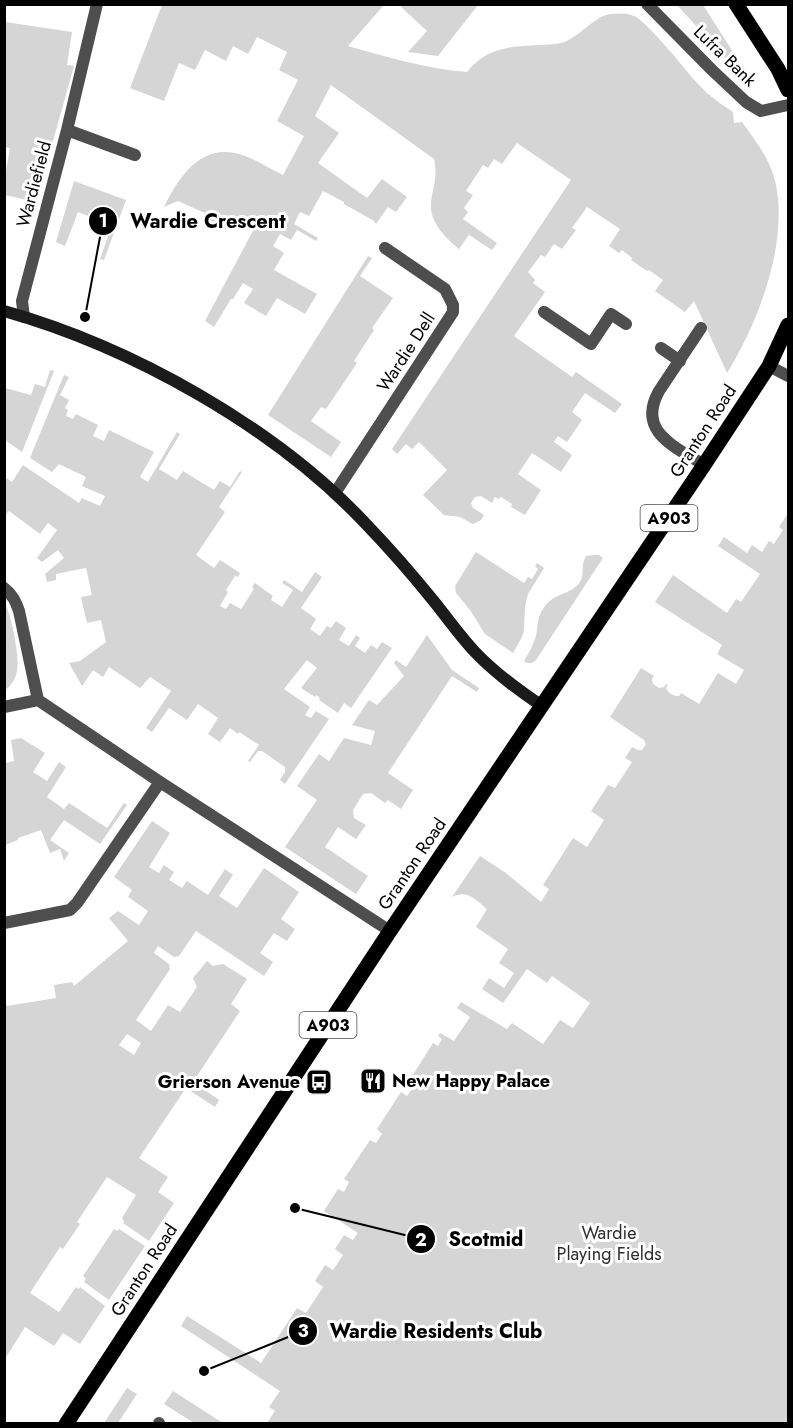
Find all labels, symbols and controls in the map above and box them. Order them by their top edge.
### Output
street label: Lufra Bank [688,19,762,93]
street label: Wardiefield [10,138,58,230]
callout: Wardie Crescent [88,202,298,240]
text: Wardie Crescent [130,207,286,236]
text: 1 [98,208,108,234]
street label: Wardie Dell [371,307,441,397]
street label: Granton Road [663,379,743,483]
road number: A903 [640,505,698,531]
street label: Granton Road [372,813,452,915]
road number: A903 [300,1012,356,1038]
restaurant icon: New Happy Palace [358,1066,388,1096]
bus stop icon: Grierson Avenue [304,1067,334,1097]
place label: New Happy Palace [392,1068,550,1094]
place label: Grierson Avenue [158,1069,300,1095]
street label: Granton Road [104,1218,184,1322]
callout: Scotmid [406,1220,535,1258]
park label: Wardie Playing Fields [557,1220,661,1267]
text: Scotmid [449,1225,523,1254]
text: 2 [415,1227,427,1253]
callout: Wardie Residents Club [288,1312,554,1350]
text: Wardie Residents Club [330,1317,542,1346]
text: 3 [297,1318,309,1344]

